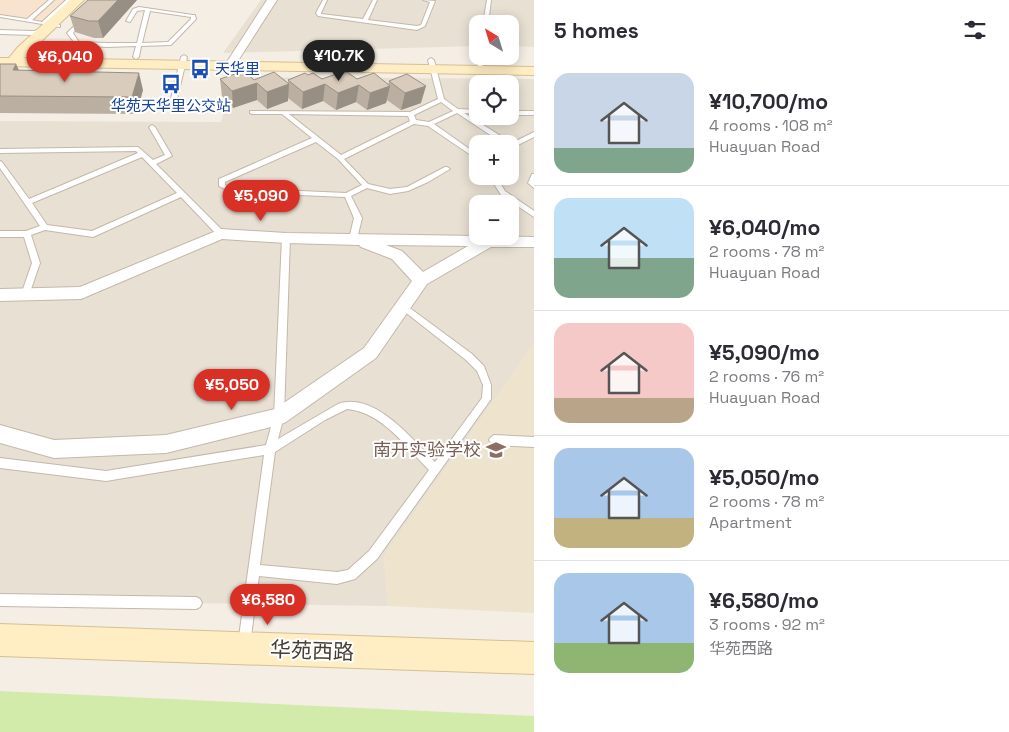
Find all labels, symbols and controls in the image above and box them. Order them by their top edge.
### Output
north arrow [469,15,519,65]
map controls [469,15,519,245]
icon: filters [961,16,989,44]
text: 5 homes [554,17,639,44]
pin: ¥10.7K [298,39,380,82]
pin: ¥6,040 [24,41,106,83]
text: ¥10.7K [314,45,364,66]
text: ¥6,040 [37,46,93,67]
bus stop icon: 天华里 [189,58,211,80]
place label: 天华里 [215,59,260,78]
bus stop icon: 华苑天华里公交站 [160,73,182,95]
button: locate [469,75,519,125]
text: ¥10,700/mo [709,88,828,115]
icon: home [594,93,654,153]
place label: 华苑天华里公交站 [111,96,231,115]
text: 4 rooms · 108 m² [709,115,833,136]
button: + [469,135,519,185]
text: Huayuan Road [709,136,820,157]
pin: ¥5,090 [220,180,302,222]
text: ¥5,090 [234,185,288,206]
button: − [469,195,519,245]
text: ¥6,040/mo [709,214,820,241]
icon: home [594,218,654,278]
text: 2 rooms · 78 m² [709,241,824,262]
text: Huayuan Road [709,262,820,283]
text: ¥5,090/mo [709,339,820,366]
icon: home [594,343,654,403]
text: 2 rooms · 76 m² [709,366,824,387]
pin: ¥5,050 [191,368,273,411]
text: ¥5,050 [205,374,259,395]
text: Huayuan Road [709,387,820,408]
place label: 南开实验学校 [373,438,481,461]
school or university icon: 南开实验学校 [485,439,507,461]
text: ¥5,050/mo [709,464,819,491]
icon: home [594,468,654,528]
text: 2 rooms · 78 m² [709,491,824,512]
text: Apartment [709,512,792,533]
pin: ¥6,580 [227,584,309,626]
text: ¥6,580/mo [709,587,819,614]
text: ¥6,580 [241,589,295,610]
icon: home [594,593,654,653]
text: 3 rooms · 92 m² [709,614,825,635]
street label: 华苑西路 [270,636,354,665]
text: 华苑西路 [709,638,773,659]

